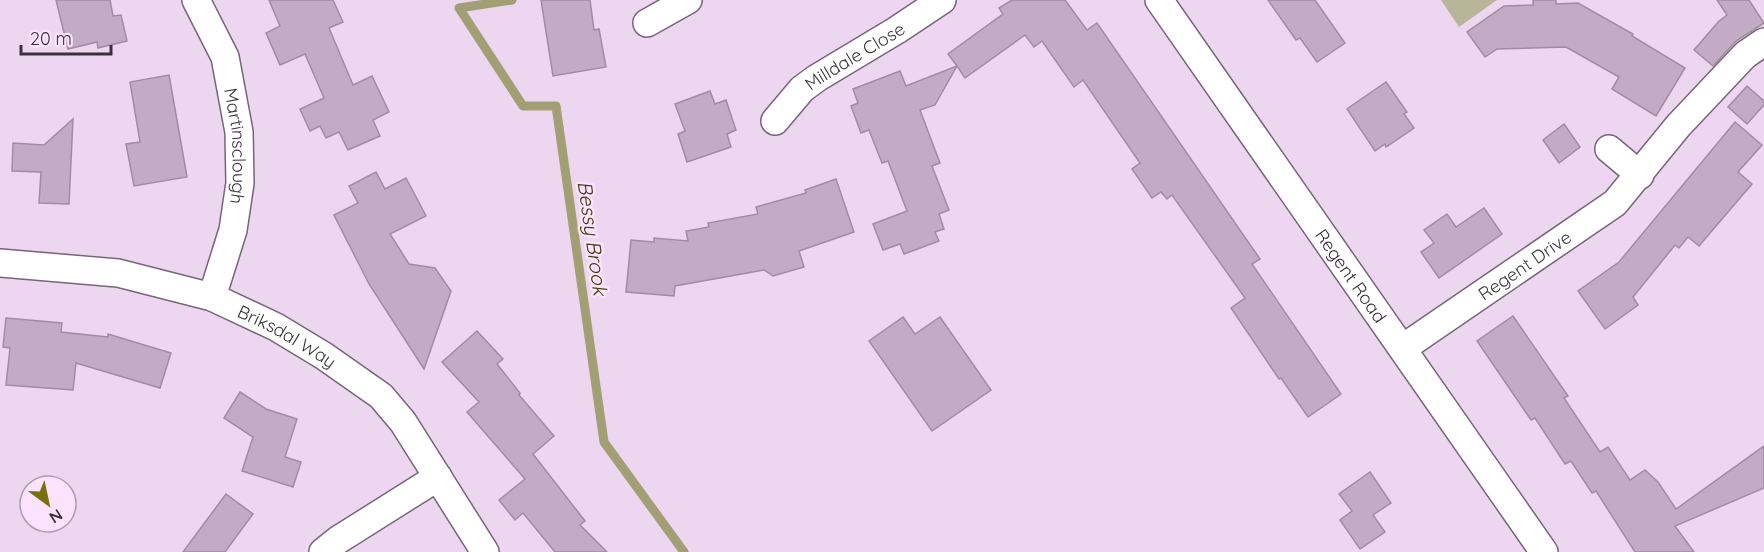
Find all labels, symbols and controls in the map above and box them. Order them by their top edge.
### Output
street label: Milldale Close [800,17,909,95]
scale bar [21,18,111,56]
text: 20 m [30,27,72,50]
street label: Martinsclough [219,86,251,206]
water label: Bessy Brook [573,179,614,299]
street label: Regent Road [1311,224,1392,327]
street label: Regent Drive [1473,225,1575,305]
street label: Briksdal Way [234,299,341,373]
north arrow [18,474,78,534]
text: N [46,505,67,528]

